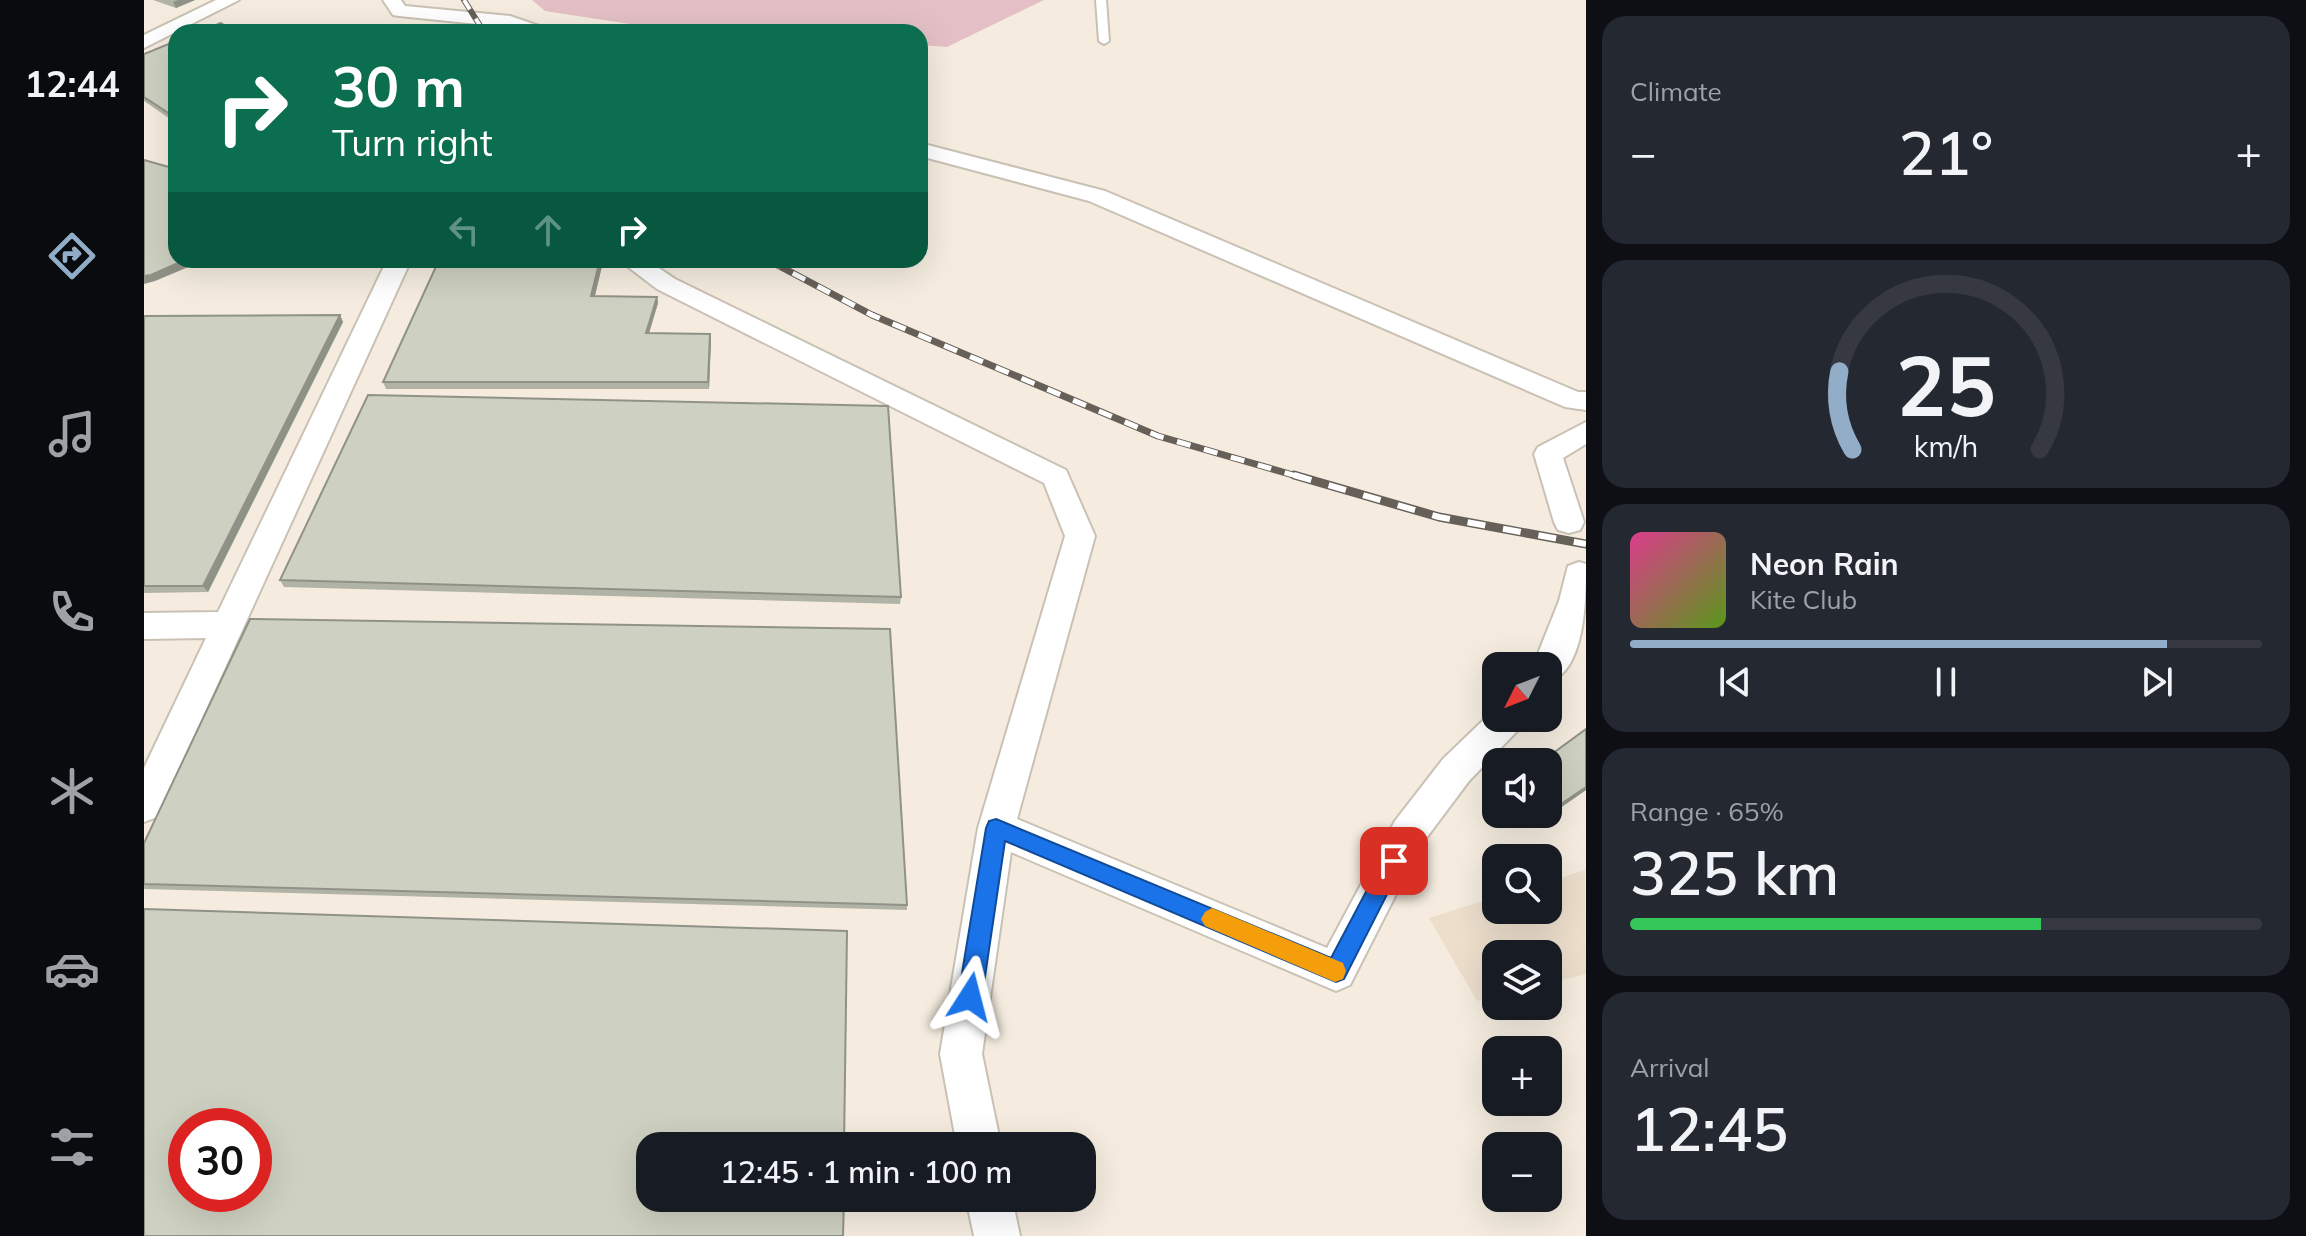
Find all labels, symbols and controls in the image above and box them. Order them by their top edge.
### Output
text: 30 m [332,51,465,121]
icon: right [200,56,304,160]
text: 12:44 [24,61,120,106]
text: Climate [1630,75,1722,108]
text: 21° [1899,115,1993,190]
text: Turn right [332,120,493,165]
text: − [1630,125,1656,180]
text: + [2236,125,2262,180]
icon: left [442,208,486,252]
icon: ahead [526,208,570,252]
icon: right [610,208,654,252]
icon: directions [44,228,100,284]
text: 25 [1896,332,1996,437]
icon: music [44,406,100,462]
text: km/h [1914,428,1978,464]
text: Neon Rain [1750,545,1899,583]
text: Kite Club [1750,583,1857,616]
icon: phone [44,584,100,640]
north arrow [1482,652,1562,732]
map controls [1482,652,1562,1212]
icon: previous [1713,660,1757,704]
icon: pause [1924,660,1968,704]
icon: next [2135,660,2179,704]
button: sound [1482,748,1562,828]
icon: climate [44,763,100,819]
text: Range · 65% [1630,795,1784,828]
pin [1360,827,1428,895]
text: 325 km [1630,835,1839,910]
icon: arrive [1372,839,1416,883]
button: search [1482,844,1562,924]
button: layers [1482,940,1562,1020]
icon: car [44,941,100,997]
position arrow [928,955,1012,1039]
button: + [1482,1036,1562,1116]
text: Arrival [1630,1051,1710,1084]
text: 12:45 [1630,1091,1788,1166]
speed limit sign: 30 [168,1108,272,1212]
icon: filters [44,1119,100,1175]
button: − [1482,1132,1562,1212]
text: 12:45 · 1 min · 100 m [720,1153,1012,1191]

